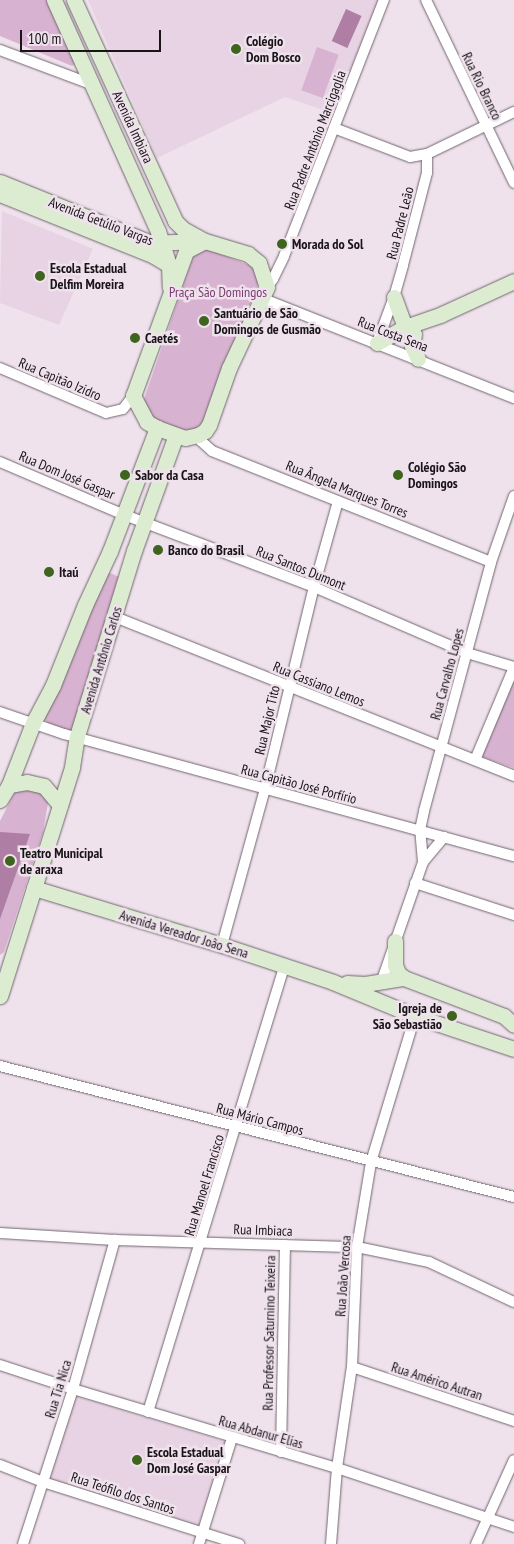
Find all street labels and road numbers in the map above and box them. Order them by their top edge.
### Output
street label: Rua Rio Branco [458,49,506,123]
street label: Rua Padre Antônio Marcigaglia [281,68,349,212]
street label: Avenida Imbiara [109,88,157,166]
street label: Rua Padre Leão [383,185,417,261]
street label: Avenida Getúlio Vargas [46,193,156,249]
street label: Rua Costa Sena [355,313,431,355]
street label: Rua Capitão Izidro [16,354,104,404]
street label: Rua Dom José Gaspar [17,447,117,503]
street label: Rua Ângela Marques Torres [283,457,411,521]
street label: Rua Santos Dumont [254,542,348,594]
street label: Avenida Antônio Carlos [77,604,125,716]
street label: Rua Carvalho Lopes [427,626,467,722]
street label: Rua Cassiano Lemos [271,658,367,710]
street label: Rua Major Tito [251,684,283,756]
street label: Rua Capitão José Porfírio [239,760,359,808]
street label: Avenida Vereador João Sena [117,906,251,962]
street label: Rua Mário Campos [215,1099,305,1139]
street label: Rua Manoel Francisco [181,1132,227,1238]
street label: Rua Imbiaca [233,1221,293,1239]
street label: Rua João Vercosa [332,1235,354,1317]
street label: Rua Professor Saturnino Teixeira [259,1255,279,1411]
street label: Rua Tia Nica [41,1358,75,1420]
street label: Rua Américo Autran [389,1358,485,1404]
street label: Rua Abdanur Elias [217,1412,305,1452]
street label: Rua Teófilo dos Santos [69,1468,177,1518]

